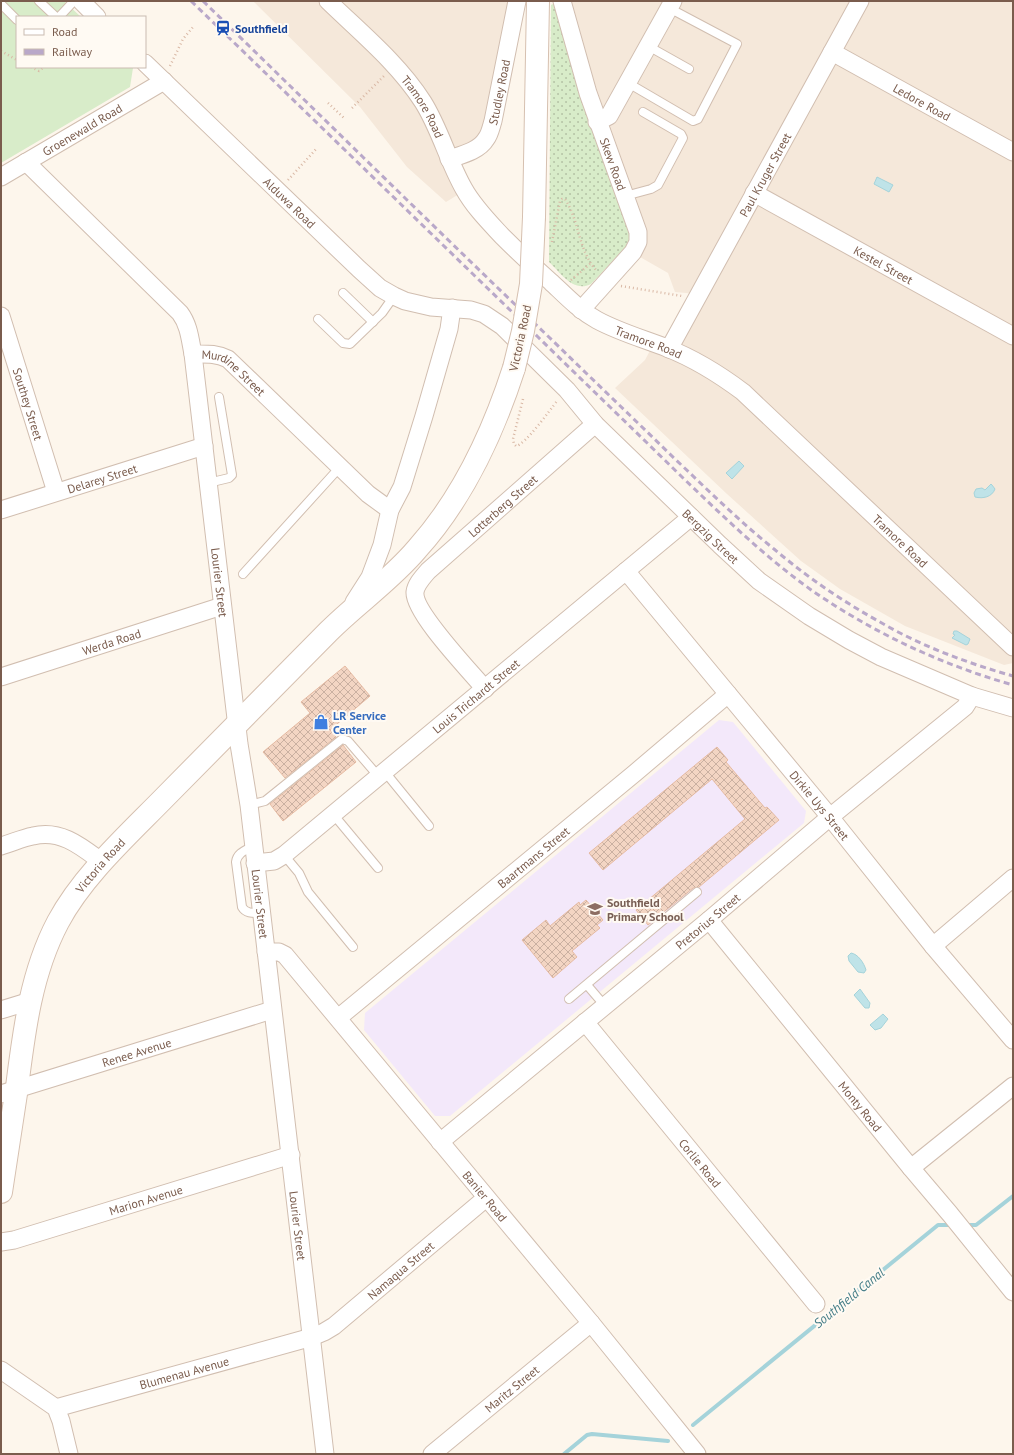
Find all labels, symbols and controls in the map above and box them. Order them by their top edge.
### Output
legend [16,16,146,68]
station icon: Southfield [214,19,232,37]
place label: Southfield [235,21,288,36]
text: Road [52,24,77,39]
text: Railway [52,44,92,59]
street label: Studley Road [485,58,513,127]
street label: Tramore Road [399,72,447,140]
street label: Ledore Road [891,80,954,124]
street label: Groenewald Road [39,100,125,159]
street label: Paul Kruger Street [736,130,794,219]
street label: Skew Road [597,135,630,192]
street label: Alduwa Road [261,174,319,231]
street label: Kestel Street [851,242,916,287]
street label: Victoria Road [505,303,534,374]
street label: Tramore Road [613,322,685,361]
street label: Murdine Street [202,346,269,399]
street label: Southey Street [10,366,47,442]
street label: Delarey Street [65,460,139,496]
street label: Lotterberg Street [465,471,540,540]
street label: Bergzig Street [679,505,742,566]
street label: Tramore Road [870,511,931,570]
street label: Lourier Street [208,547,231,618]
street label: Werda Road [80,625,143,658]
street label: Louis Trichardt Street [429,655,522,736]
place label: LR Service Center [333,708,386,737]
shop icon: LR Service Center [312,713,330,731]
street label: Dirkie Uys Street [787,767,853,843]
street label: Baartmans Street [494,823,572,891]
street label: Victoria Road [71,835,128,896]
street label: Lourier Street [249,868,272,939]
street label: Pretorius Street [672,890,743,952]
place label: Southfield Primary School [607,895,684,924]
school or university icon: Southfield Primary School [586,900,604,918]
street label: Renee Avenue [100,1034,173,1070]
street label: Monty Road [836,1078,885,1134]
street label: Corlie Road [676,1135,725,1190]
street label: Banier Road [460,1167,511,1224]
street label: Marion Avenue [107,1181,184,1218]
street label: Lourier Street [287,1190,310,1261]
street label: Namaqua Street [364,1238,437,1302]
water label: Southfield Canal [810,1264,888,1332]
street label: Blumenau Avenue [138,1353,231,1392]
street label: Maritz Street [481,1362,542,1415]

